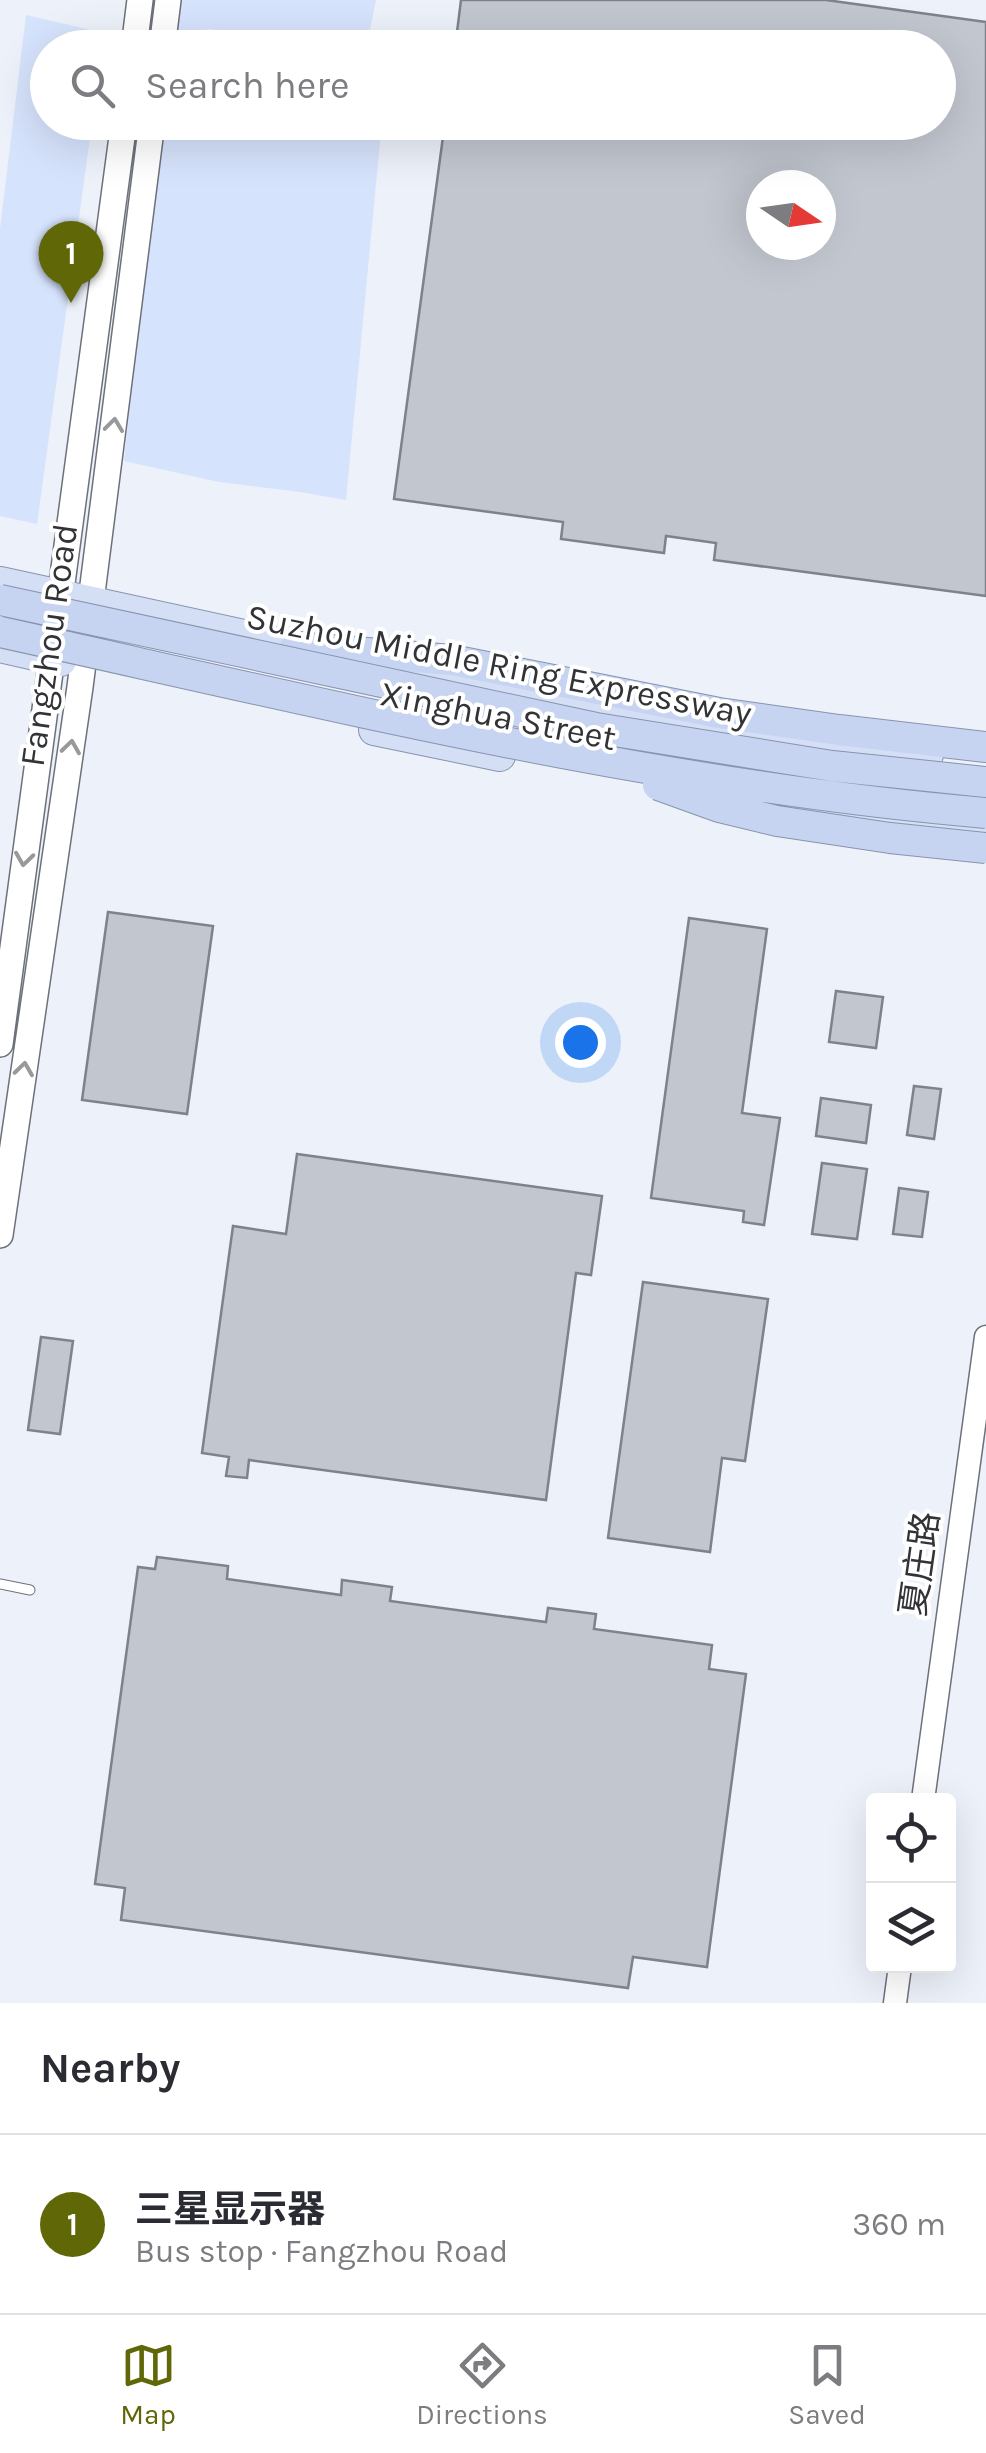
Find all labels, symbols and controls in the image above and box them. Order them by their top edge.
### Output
search box [30,30,956,140]
icon: search [65,58,120,113]
text: Search here [145,63,349,108]
north arrow [746,170,836,260]
pin: 1 [38,220,104,303]
one-way arrow [102,417,123,433]
street label: Fangzhou Road [12,521,86,769]
street label: Suzhou Middle Ring Expressway [243,596,755,734]
street label: Xinghua Street [376,673,620,759]
one-way arrow [60,739,81,756]
one-way arrow [15,851,36,868]
your location [555,1017,606,1068]
one-way arrow [13,1061,34,1077]
street label: 夏庄路 [892,1509,948,1619]
map controls [866,1793,956,1973]
button: locate [866,1793,956,1883]
button: layers [866,1883,956,1973]
text: Nearby [40,2043,180,2093]
text: 三星显示器 [135,2187,325,2232]
text: 1 [67,2206,78,2243]
text: 360 m [852,2206,946,2243]
text: Bus stop · Fangzhou Road [135,2233,508,2270]
tab: Map [120,2338,176,2431]
tab: Directions [416,2338,548,2431]
tab: Saved [788,2338,866,2431]

